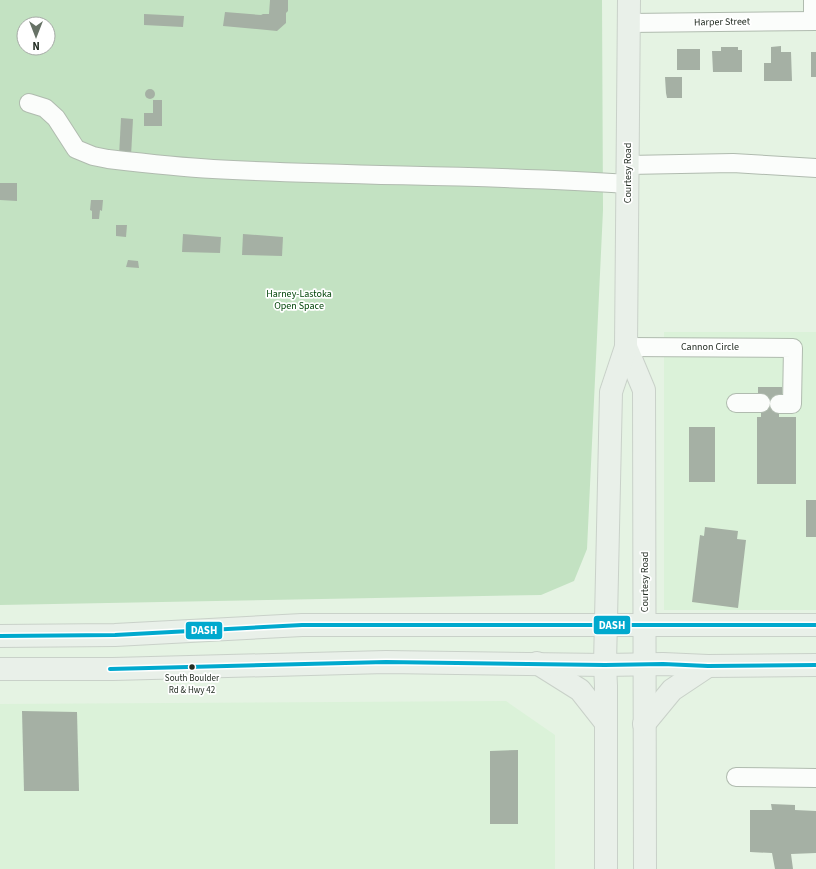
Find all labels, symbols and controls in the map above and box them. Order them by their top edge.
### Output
street label: Harper Street [694,15,751,29]
north arrow [16,16,56,56]
text: N [32,38,40,53]
street label: Courtesy Road [621,143,635,203]
park label: Harney-Lastoka Open Space [266,287,332,313]
street label: Cannon Circle [681,340,739,354]
street label: Courtesy Road [638,552,652,612]
line badge: DASH [593,615,631,635]
text: DASH [599,618,625,633]
line badge: DASH [185,621,223,640]
text: DASH [191,623,217,638]
marker: South Boulder Rd & Hwy 42 [187,662,197,672]
place label: South Boulder Rd & Hwy 42 [165,672,220,697]

